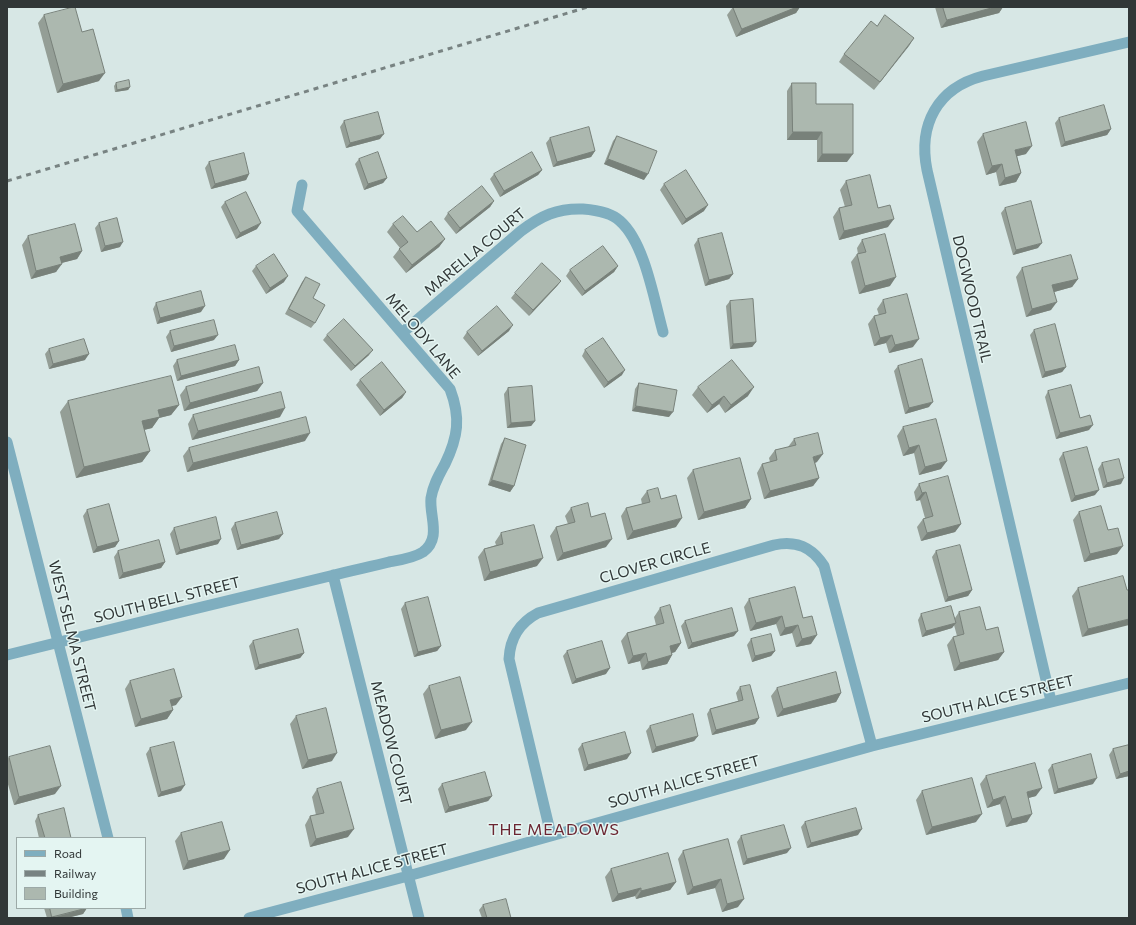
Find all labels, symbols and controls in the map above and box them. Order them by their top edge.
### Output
street label: MARELLA COURT [421,204,529,300]
street label: DOGWOOD TRAIL [949,233,995,365]
street label: MELODY LANE [382,290,464,382]
street label: CLOVER CIRCLE [597,539,713,587]
street label: WEST SELMA STREET [45,559,99,713]
street label: SOUTH BELL STREET [92,573,242,627]
street label: SOUTH ALICE STREET [920,671,1076,727]
street label: MEADOW COURT [367,679,415,807]
street label: SOUTH ALICE STREET [606,752,762,812]
district label: THE MEADOWS [488,820,620,840]
legend [16,837,146,909]
street label: SOUTH ALICE STREET [294,840,450,898]
text: Road [54,846,82,860]
text: Railway [54,866,96,880]
text: Building [54,886,98,900]

